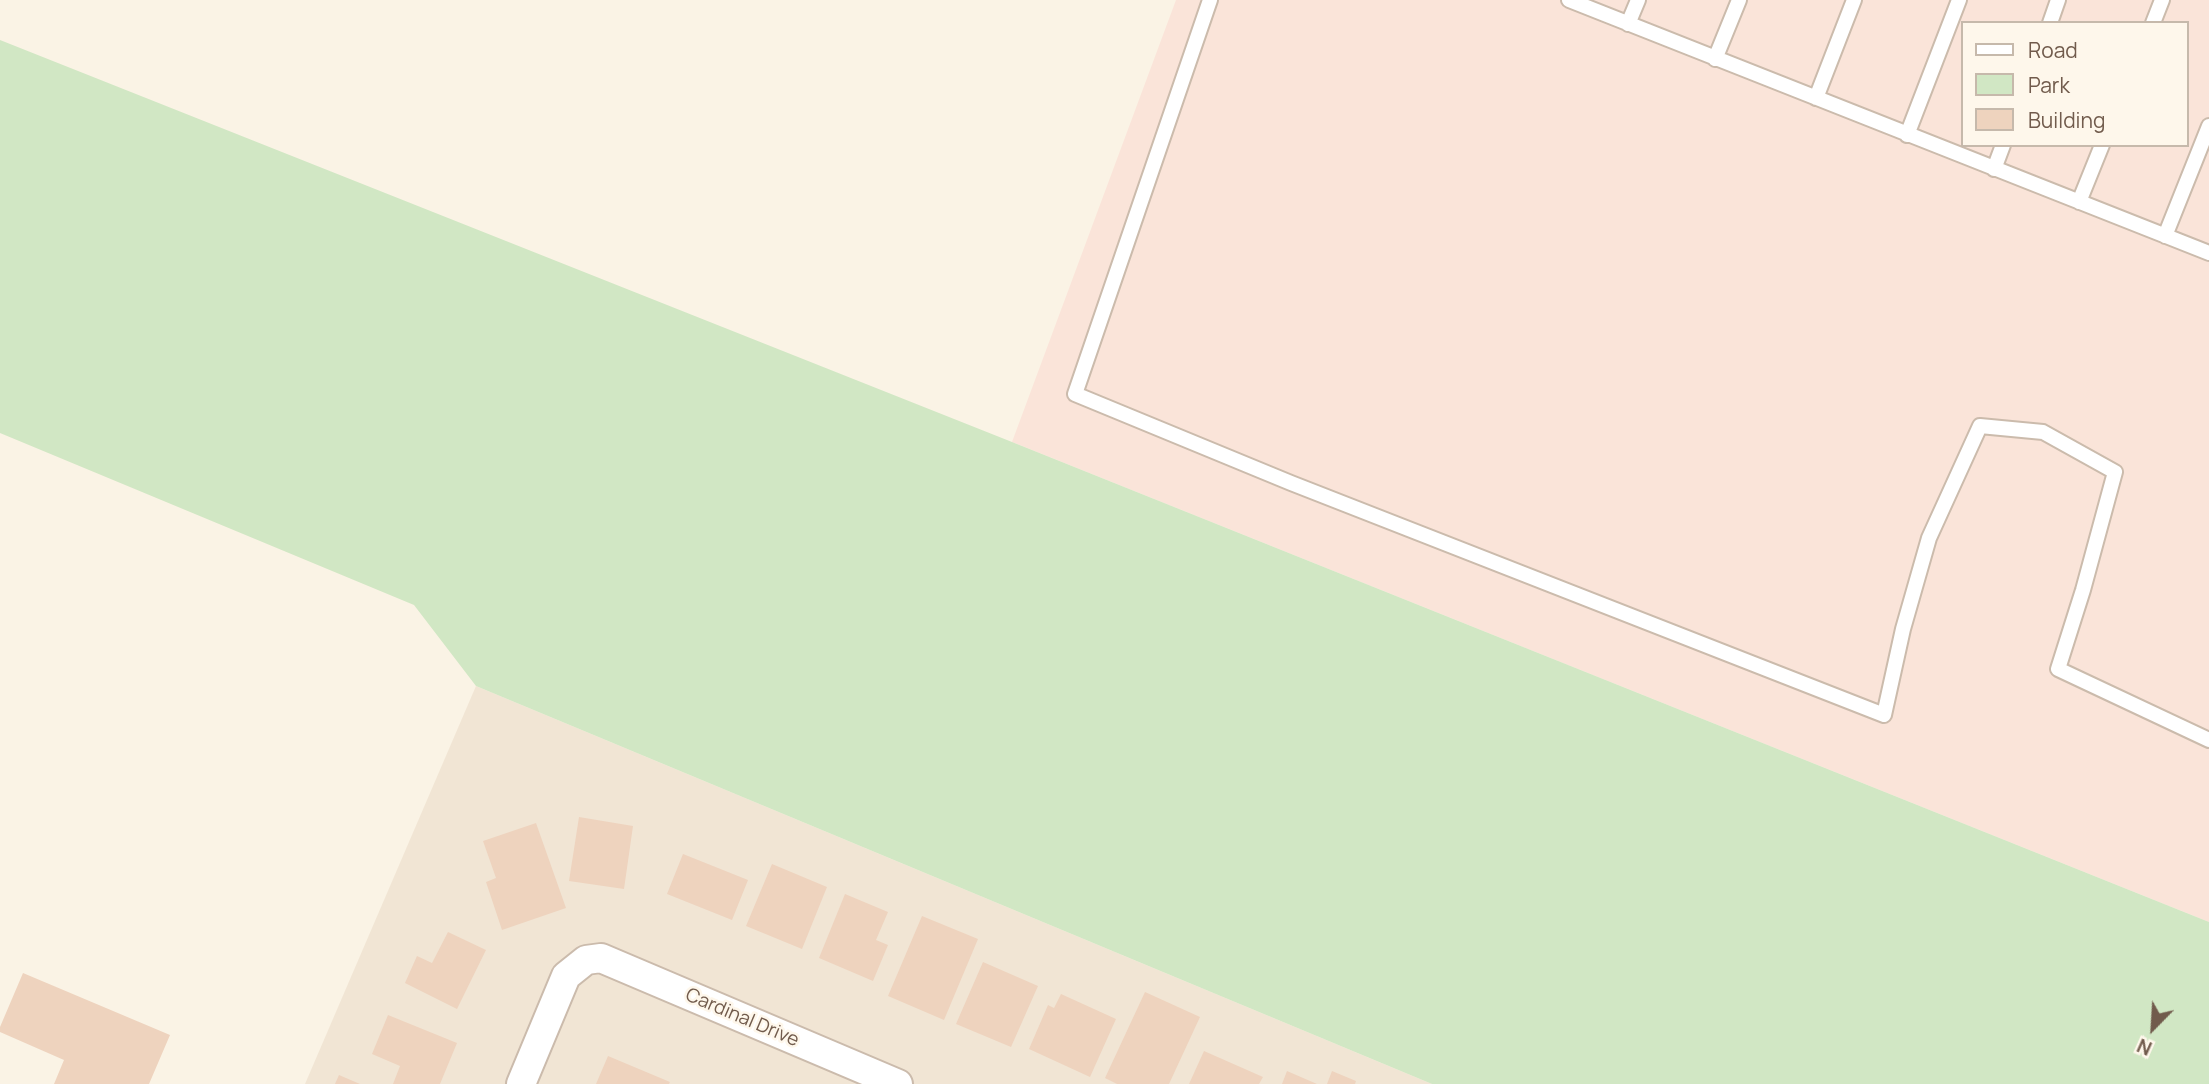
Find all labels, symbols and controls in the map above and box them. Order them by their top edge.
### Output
legend [1960,21,2188,147]
text: Road [2028,36,2078,64]
text: Park [2028,71,2070,99]
text: Building [2028,106,2105,134]
street label: Cardinal Drive [682,984,802,1052]
north arrow [2118,993,2188,1063]
text: N [2133,1033,2156,1062]

